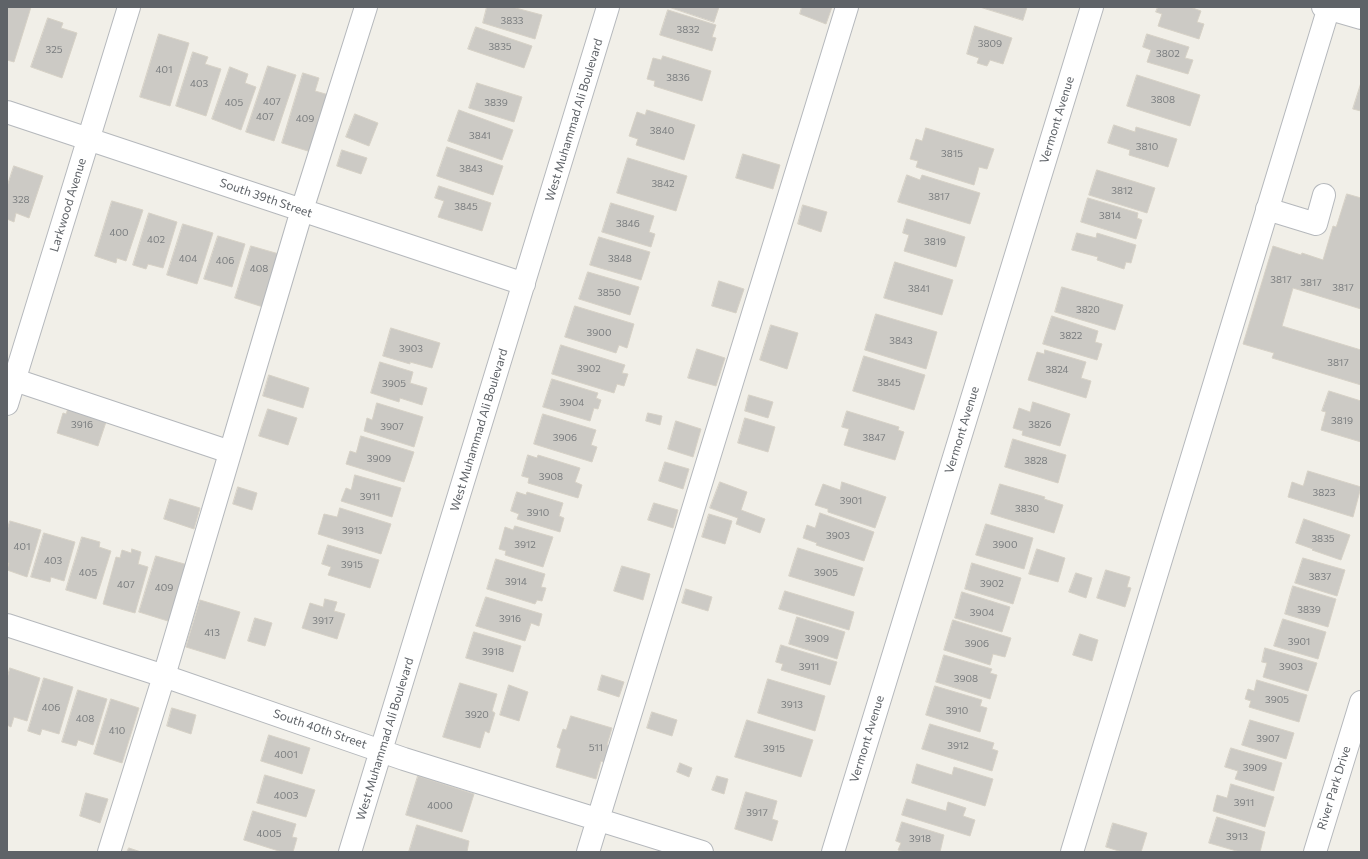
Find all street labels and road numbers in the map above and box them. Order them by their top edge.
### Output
street label: West Muhammad Ali Boulevard [542,37,606,203]
street label: Vermont Avenue [1037,75,1077,165]
street label: Larkwood Avenue [47,156,89,254]
street label: South 39th Street [218,175,314,221]
street label: West Muhammad Ali Boulevard [447,347,511,513]
street label: Vermont Avenue [942,385,982,475]
street label: West Muhammad Ali Boulevard [353,656,417,822]
street label: Vermont Avenue [847,694,887,784]
street label: South 40th Street [271,706,369,752]
street label: River Park Drive [1314,744,1354,832]

